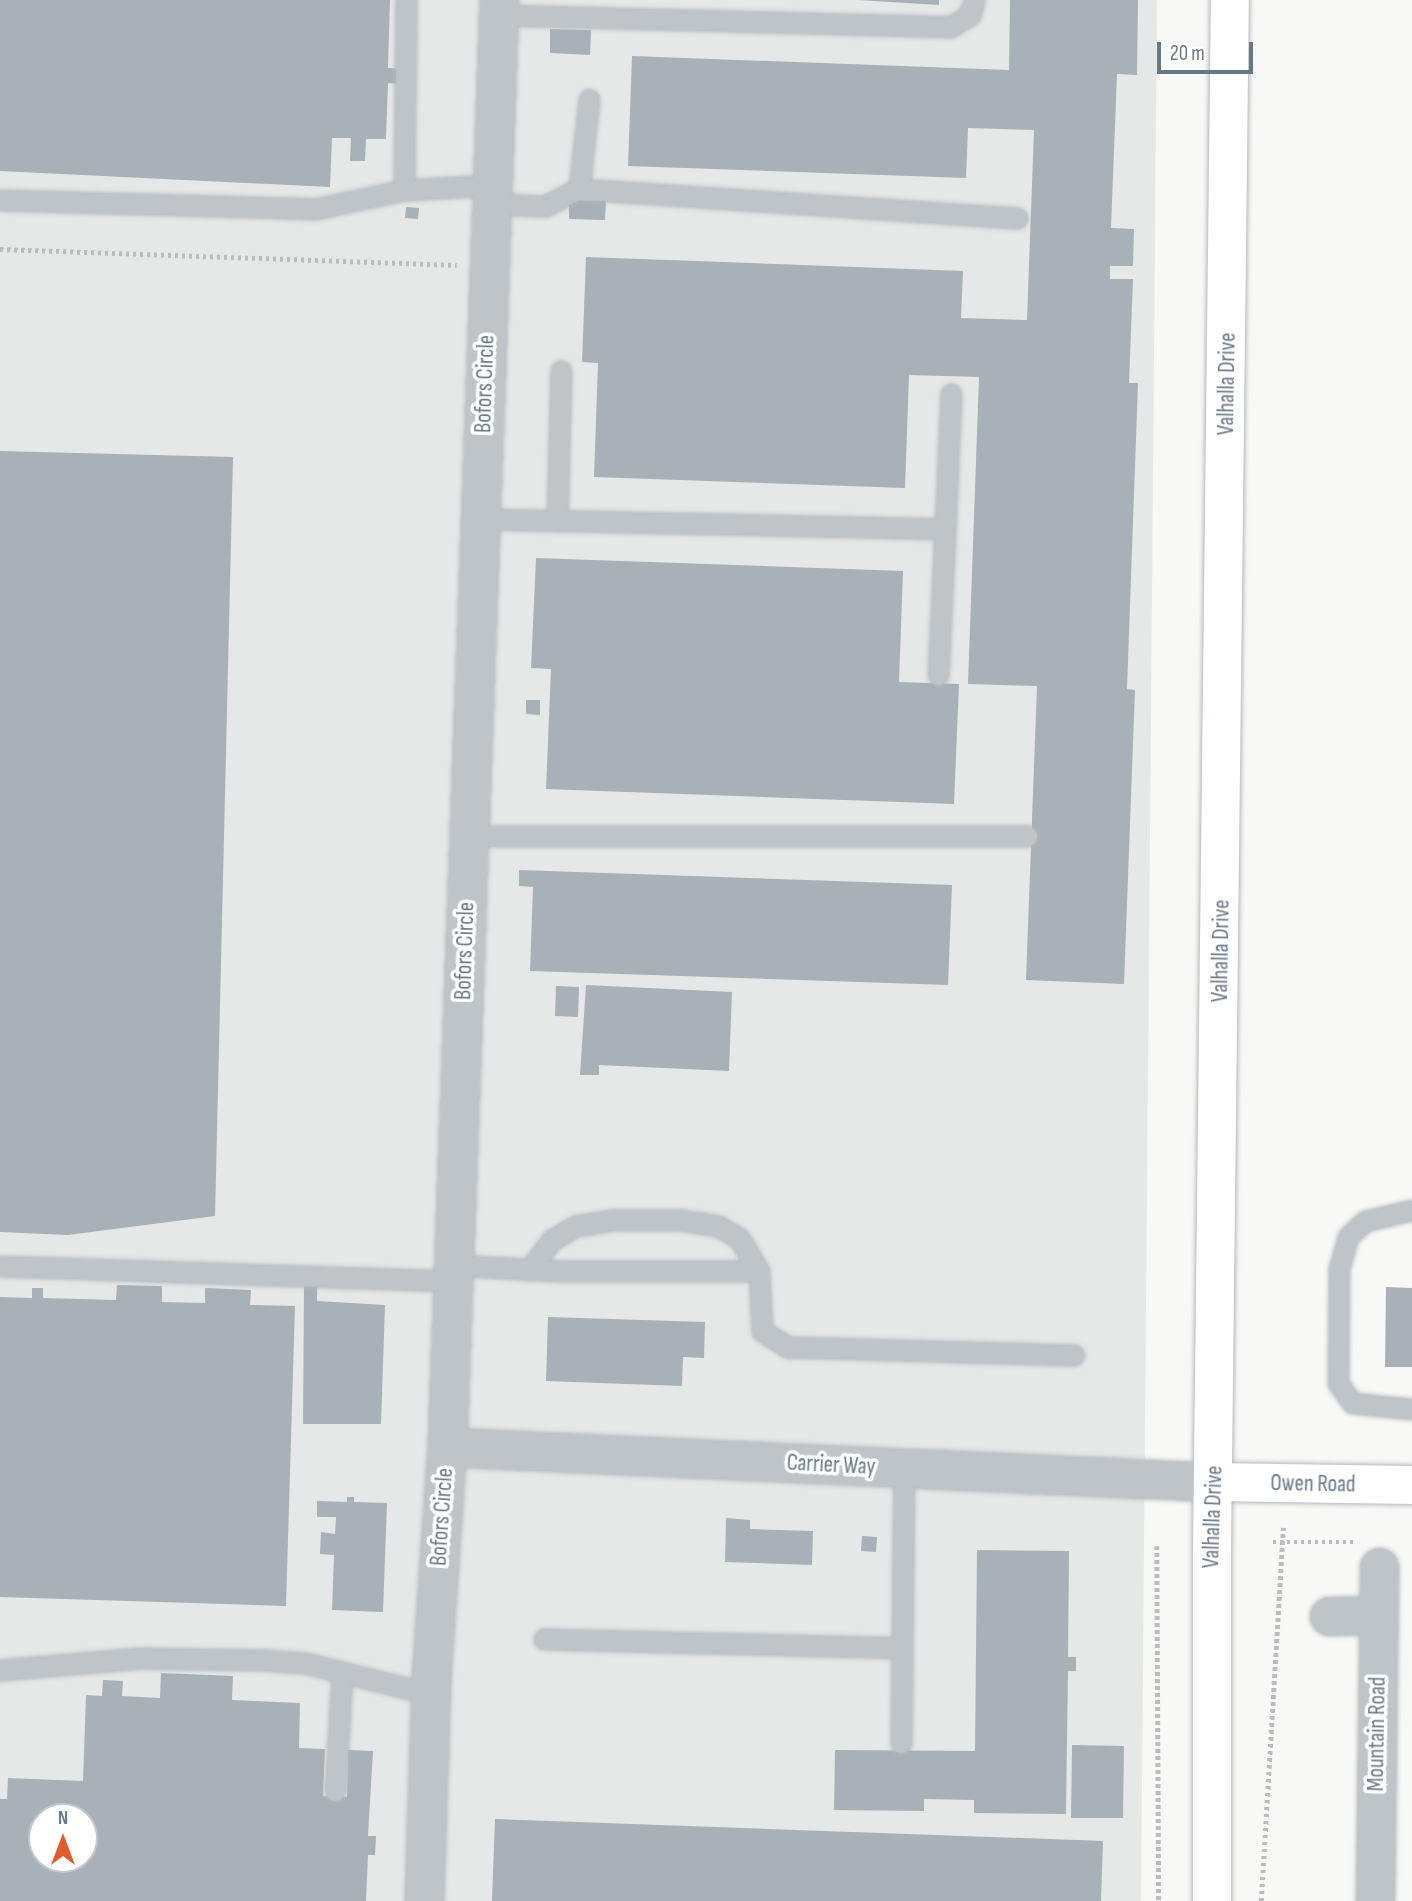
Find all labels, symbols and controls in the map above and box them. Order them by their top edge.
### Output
scale bar [1160,28,1256,72]
text: 20 m [1170,41,1205,66]
street label: Valhalla Drive [1212,332,1242,436]
street label: Bofors Circle [469,335,501,433]
street label: Valhalla Drive [1206,899,1236,1003]
street label: Bofors Circle [449,902,481,1000]
street label: Carrier Way [786,1449,876,1481]
street label: Valhalla Drive [1197,1465,1229,1569]
street label: Bofors Circle [425,1467,459,1567]
street label: Owen Road [1270,1469,1356,1499]
street label: Mountain Road [1362,1676,1392,1792]
north arrow [28,1803,98,1873]
text: N [58,1807,68,1830]

